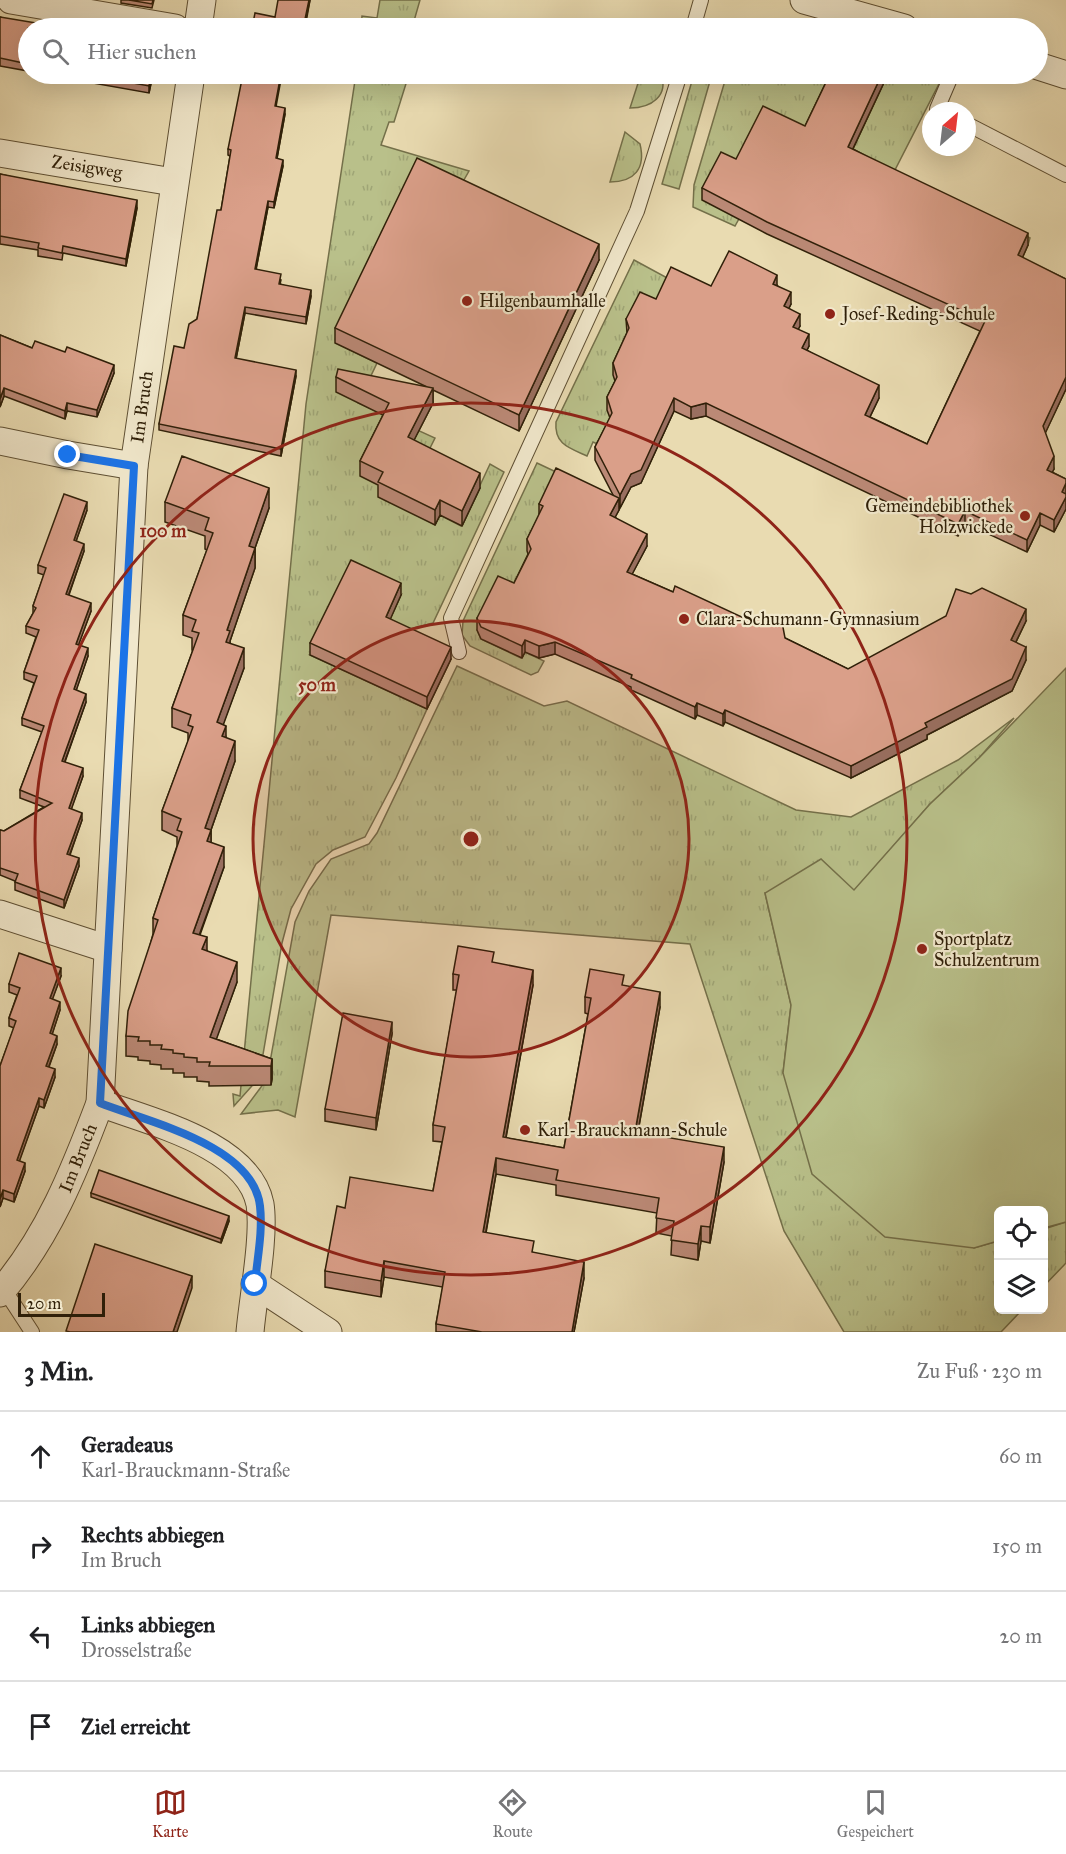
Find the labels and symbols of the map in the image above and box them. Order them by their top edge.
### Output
north arrow [922,102,976,156]
street label: Zeisigweg [50,151,125,185]
place label: Hilgenbaumhalle [479,290,606,313]
marker: Hilgenbaumhalle [460,294,474,308]
place label: Josef-Reding-Schule [840,303,995,326]
marker: Josef-Reding-Schule [823,307,837,321]
street label: Im Bruch [126,370,158,444]
route end [54,441,80,467]
place label: Gemeindebibliothek Holzwickede [865,495,1014,538]
marker: Gemeindebibliothek Holzwickede [1018,509,1032,523]
text: 100 m [140,520,187,542]
place label: Clara-Schumann-Gymnasium [696,608,920,630]
marker: Clara-Schumann-Gymnasium [677,612,691,626]
text: 50 m [298,674,337,696]
centre of rings [461,829,481,849]
place label: Sportplatz Schulzentrum [934,928,1040,971]
marker: Sportplatz Schulzentrum [915,942,929,956]
place label: Karl-Brauckmann-Schule [537,1119,727,1141]
street label: Im Bruch [54,1120,102,1196]
marker: Karl-Brauckmann-Schule [518,1123,532,1137]
route start [241,1270,267,1296]
scale bar [18,1290,105,1318]

